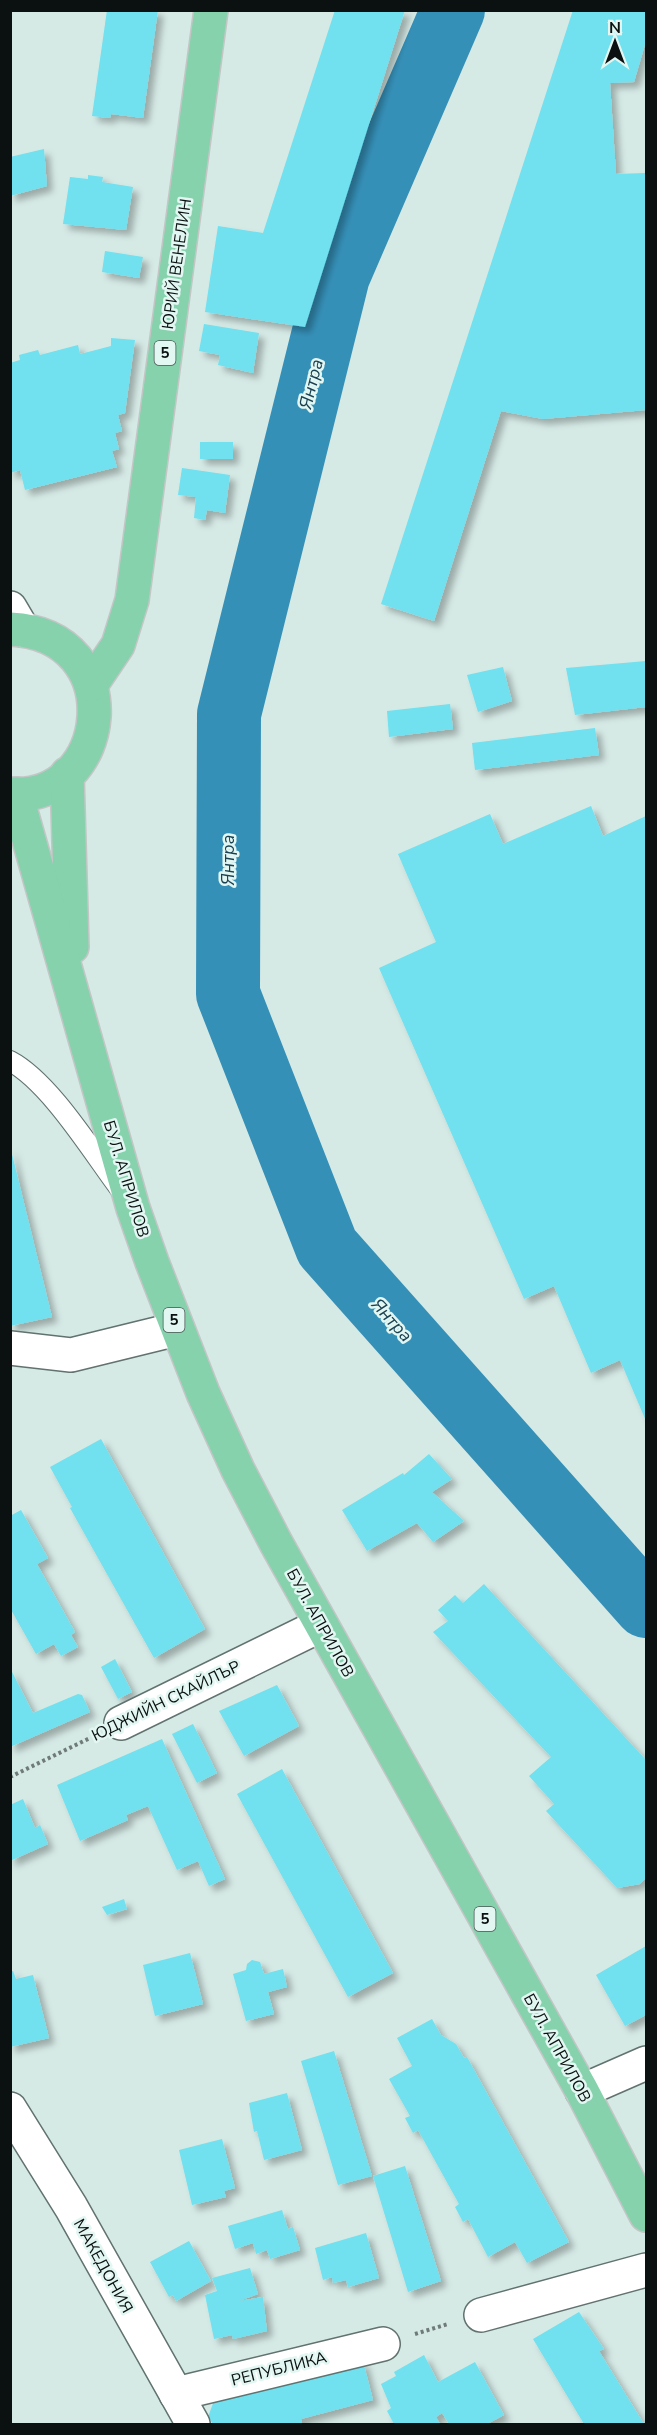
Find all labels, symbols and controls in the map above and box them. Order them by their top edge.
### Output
north arrow [585,12,645,72]
text: N [609,17,621,39]
street label: ЮРИЙ ВЕНЕЛИН [157,197,197,331]
road number: 5 [154,341,176,365]
water label: Янтра [293,356,329,412]
water label: Янтра [216,835,240,886]
street label: БУЛ. АПРИЛОВ [98,1118,154,1240]
water label: Янтра [366,1293,418,1347]
road number: 5 [164,1308,184,1332]
street label: БУЛ. АПРИЛОВ [281,1565,359,1681]
street label: ЮДЖИЙН СКАЙЛЪР [88,1655,244,1747]
road number: 5 [474,1907,496,1931]
street label: БУЛ. АПРИЛОВ [518,1990,596,2106]
street label: МАКЕДОНИЯ [68,2215,138,2317]
street label: РЕПУБЛИКА [229,2346,329,2391]

